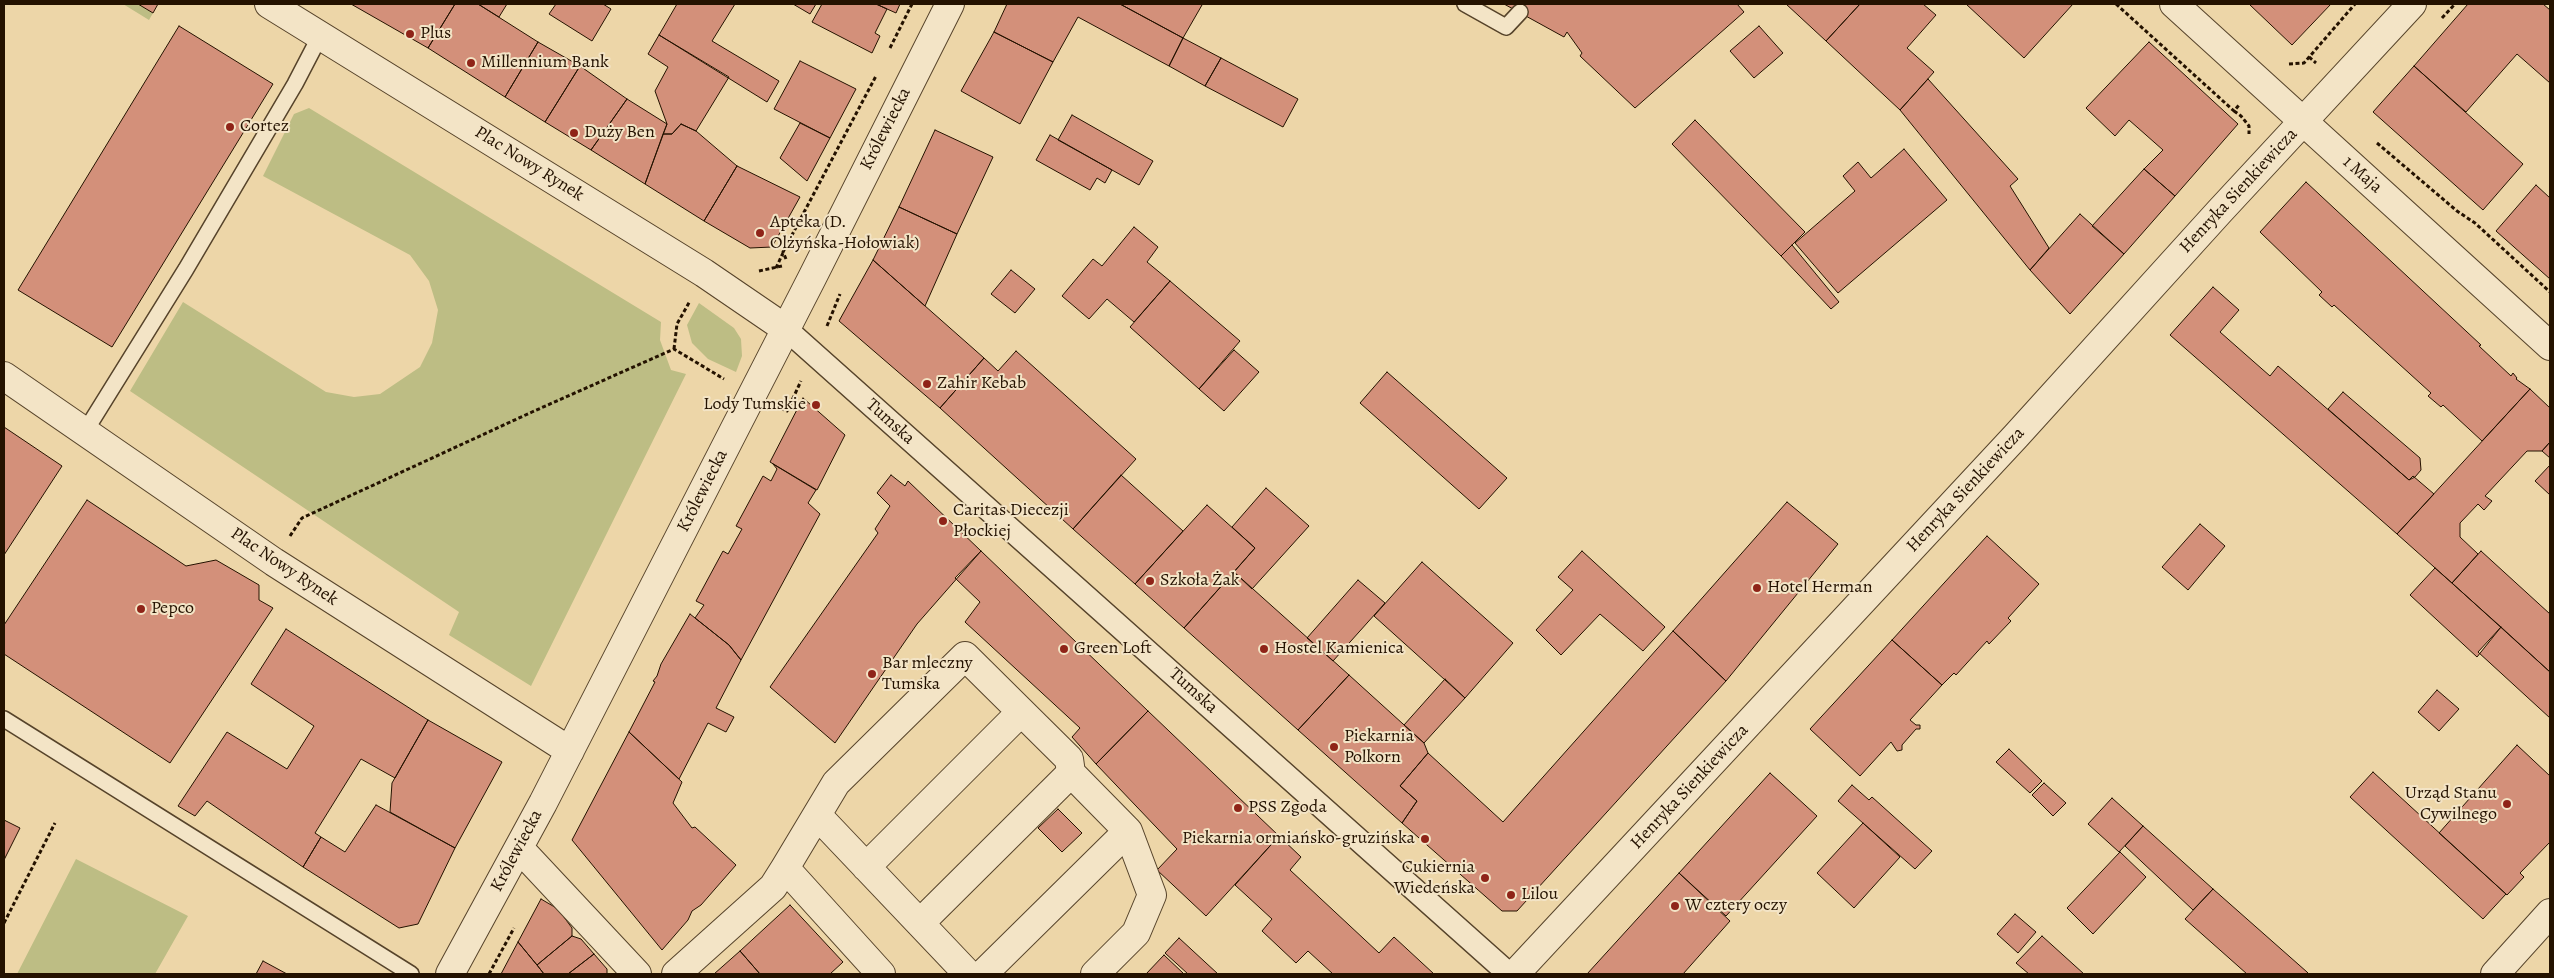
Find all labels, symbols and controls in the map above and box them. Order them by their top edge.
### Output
place label: Plus [420,23,451,45]
marker: Plus [404,28,416,40]
place label: Millennium Bank [481,52,609,74]
marker: Millennium Bank [465,57,477,69]
street label: Królewiecka [856,84,916,174]
place label: Cortez [240,116,289,138]
marker: Cortez [224,121,236,133]
street label: Plac Nowy Rynek [470,122,588,206]
place label: Duży Ben [584,122,655,144]
street label: Henryka Sienkiewicza [2175,124,2303,258]
marker: Duży Ben [568,127,580,139]
street label: 1 Maja [2338,152,2386,198]
place label: Apteka (D. Olżyńska-Hołowiak) [770,212,920,254]
marker: Apteka (D. Olżyńska-Hołowiak) [754,227,766,239]
place label: Zahir Kebab [937,373,1026,395]
marker: Zahir Kebab [921,378,933,390]
place label: Lody Tumskie [703,394,806,416]
street label: Tumska [861,394,919,450]
marker: Lody Tumskie [810,399,822,411]
street label: Henryka Sienkiewicza [1902,423,2030,557]
street label: Królewiecka [673,446,733,536]
place label: Caritas Diecezji Płockiej [953,500,1069,542]
marker: Caritas Diecezji Płockiej [937,515,949,527]
street label: Plac Nowy Rynek [226,523,342,611]
place label: Szkoła Żak [1160,570,1240,592]
marker: Szkoła Żak [1144,575,1156,587]
place label: Hotel Herman [1767,577,1873,599]
marker: Hotel Herman [1751,582,1763,594]
place label: Pepco [151,598,194,620]
marker: Pepco [135,603,147,615]
place label: Green Loft [1074,638,1152,660]
place label: Hostel Kamienica [1274,638,1404,660]
marker: Green Loft [1058,643,1070,655]
marker: Hostel Kamienica [1258,643,1270,655]
place label: Bar mleczny Tumska [882,653,972,696]
street label: Tumska [1164,663,1222,719]
marker: Bar mleczny Tumska [866,668,878,680]
street label: Henryka Sienkiewicza [1626,720,1754,854]
place label: Piekarnia Polkorn [1344,726,1414,769]
marker: Piekarnia Polkorn [1328,741,1340,753]
place label: Urząd Stanu Cywilnego [2405,783,2497,826]
place label: PSS Zgoda [1248,797,1327,819]
marker: Urząd Stanu Cywilnego [2501,798,2513,810]
marker: PSS Zgoda [1232,802,1244,814]
street label: Królewiecka [486,806,548,896]
place label: Piekarnia ormiańsko-gruzińska [1182,828,1415,850]
marker: Piekarnia ormiańsko-gruzińska [1419,833,1431,845]
place label: Cukiernia Wiedeńska [1394,857,1475,900]
marker: Cukiernia Wiedeńska [1479,872,1491,884]
place label: Lilou [1521,884,1558,906]
marker: Lilou [1505,889,1517,901]
place label: W cztery oczy [1685,895,1787,917]
marker: W cztery oczy [1669,900,1681,912]

